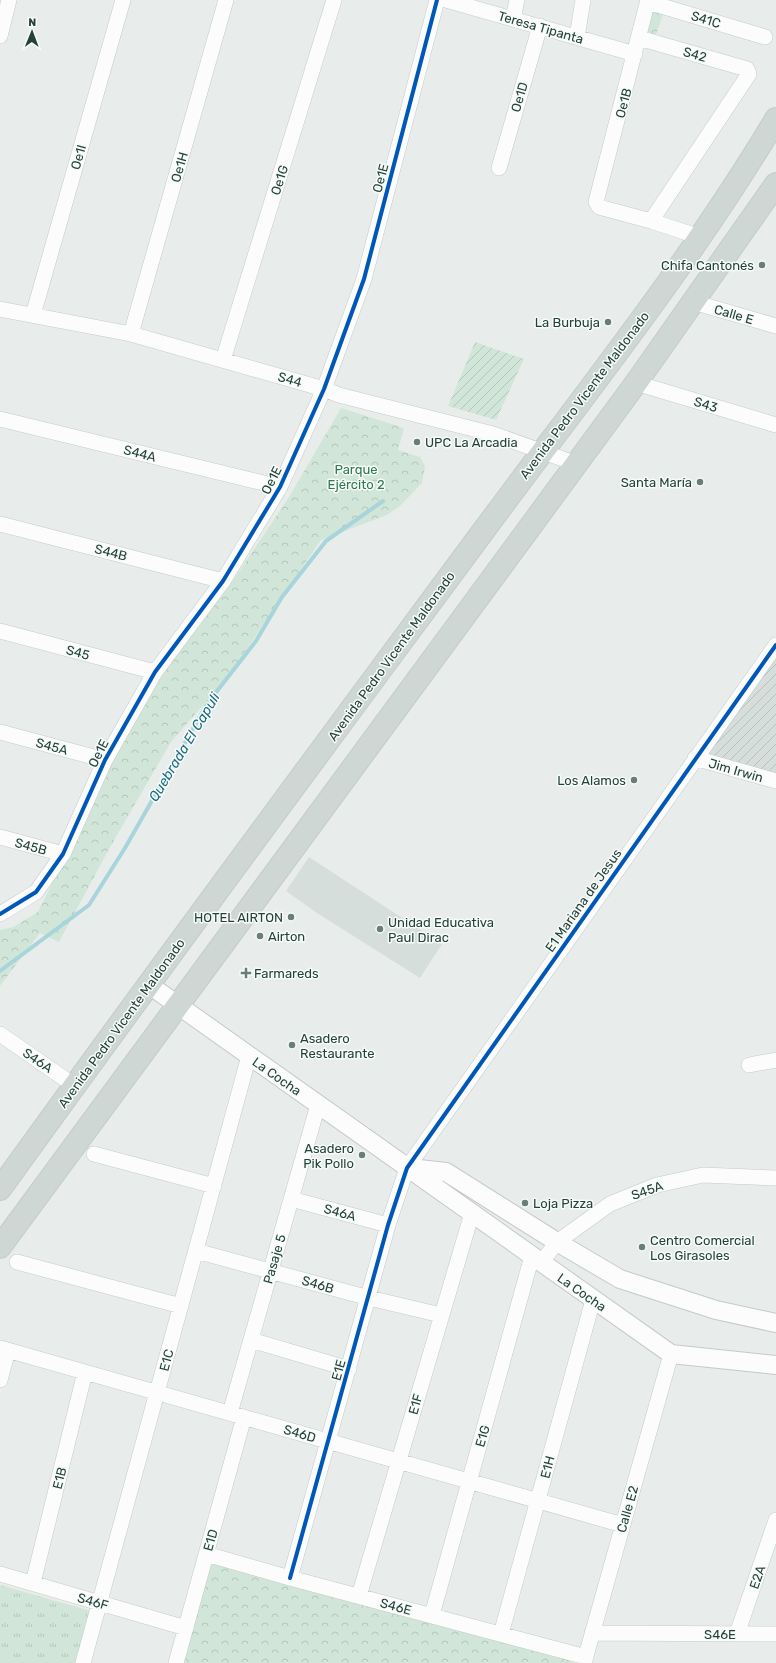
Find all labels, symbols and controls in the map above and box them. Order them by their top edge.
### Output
street label: Teresa Tipanta [497,8,585,47]
street label: S41C [689,8,723,31]
north arrow [12,12,52,52]
text: N [28,16,36,29]
street label: S42 [681,44,708,65]
street label: Oe1D [508,80,531,114]
street label: Oe1B [612,87,635,120]
street label: Oe1I [68,143,89,171]
street label: Oe1H [168,150,191,184]
street label: Oe1E [369,162,392,194]
street label: Oe1G [268,163,291,197]
place label: Chifa Cantonés [661,258,754,273]
marker: Chifa Cantonés [757,260,767,270]
street label: Calle E [712,302,756,327]
street label: Avenida Pedro Vicente Maldonado [517,309,652,482]
place label: La Burbuja [535,315,600,330]
marker: La Burbuja [603,317,613,327]
street label: S44 [276,369,304,390]
street label: S43 [692,394,720,415]
place label: UPC La Arcadia [425,435,518,450]
marker: UPC La Arcadia [412,437,422,447]
street label: S44A [122,442,158,465]
park label: Parque Ejército 2 [327,462,385,492]
street label: Oe1E [258,464,285,497]
place label: Santa María [621,475,692,490]
marker: Santa María [695,477,705,487]
street label: S44B [93,541,129,564]
street label: Avenida Pedro Vicente Maldonado [325,569,458,744]
street label: S45 [64,642,92,663]
water label: Quebrada El Capuli [145,689,224,805]
street label: S45A [34,735,70,758]
street label: Oe1E [85,737,112,770]
street label: Jim Irwin [707,756,765,785]
place label: Los Alamos [557,773,626,788]
marker: Los Alamos [629,775,639,785]
street label: S45B [13,835,49,858]
street label: E1 Mariana de Jesus [542,846,625,955]
place label: HOTEL AIRTON [194,910,283,925]
marker: HOTEL AIRTON [286,912,296,922]
place label: Unidad Educativa Paul Dirac [388,915,494,945]
marker: Unidad Educativa Paul Dirac [375,924,385,934]
place label: Airton [268,929,305,944]
marker: Airton [255,931,265,941]
street label: Avenida Pedro Vicente Maldonado [55,936,188,1111]
place label: Farmareds [254,966,319,981]
marker: Farmareds [241,968,251,978]
place label: Asadero Restaurante [300,1031,375,1061]
marker: Asadero Restaurante [287,1040,297,1050]
street label: S46A [20,1045,56,1076]
street label: La Cocha [249,1054,304,1099]
place label: Asadero Pik Pollo [303,1141,354,1171]
marker: Asadero Pik Pollo [357,1150,367,1160]
street label: S45A [629,1178,665,1203]
place label: Loja Pizza [533,1196,593,1211]
marker: Loja Pizza [520,1198,530,1208]
street label: S46A [322,1201,358,1224]
street label: Pasaje 5 [260,1232,289,1286]
place label: Centro Comercial Los Girasoles [650,1233,755,1263]
marker: Centro Comercial Los Girasoles [637,1242,647,1252]
street label: La Cocha [554,1270,609,1315]
street label: S46B [300,1273,336,1296]
street label: E1C [156,1347,177,1373]
street label: E1E [328,1358,349,1382]
street label: E1F [405,1392,426,1416]
street label: S46D [282,1422,318,1445]
street label: E1G [472,1423,493,1449]
street label: E1H [537,1454,558,1480]
street label: E1B [50,1466,69,1491]
street label: Calle E2 [614,1484,641,1534]
street label: E1D [200,1527,221,1553]
street label: E2A [746,1563,769,1591]
street label: S46F [76,1590,111,1613]
street label: S46E [379,1595,413,1618]
street label: S46E [704,1627,736,1642]

